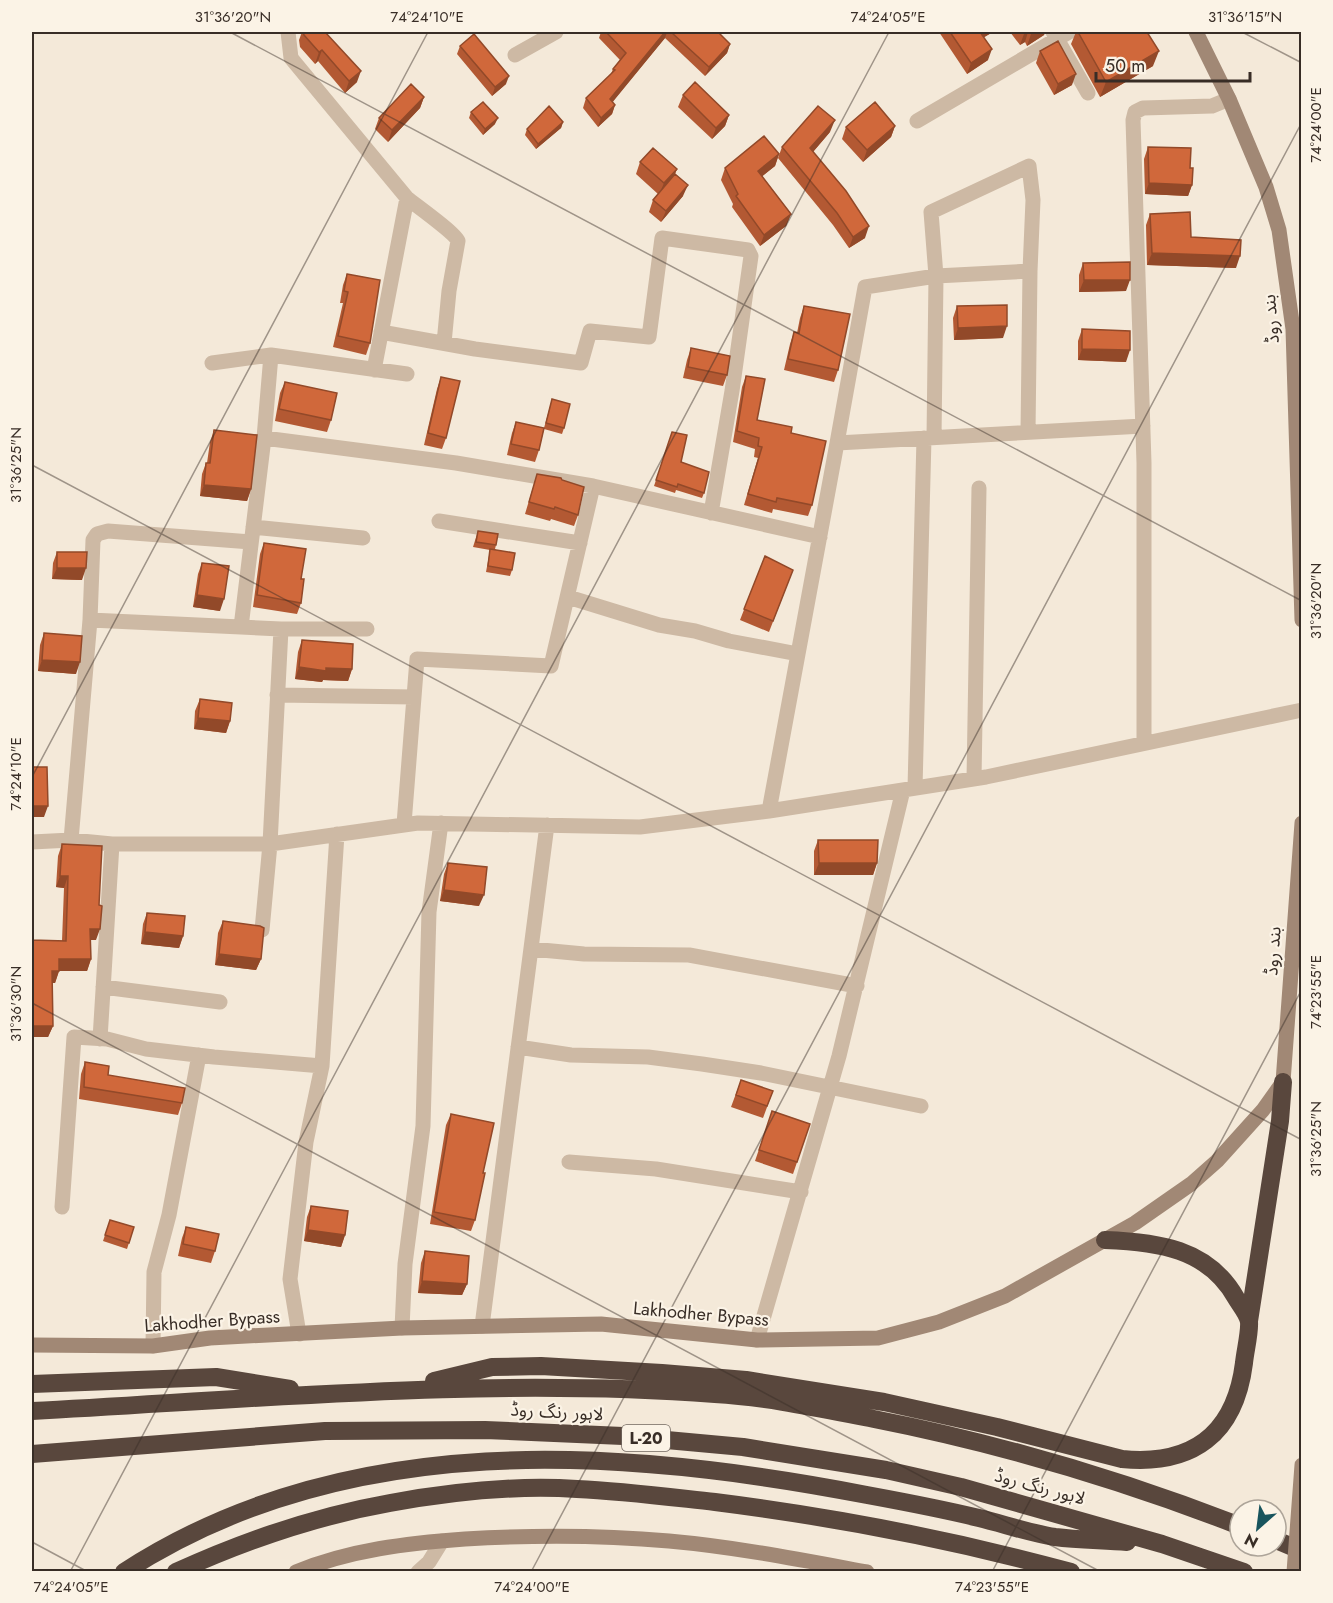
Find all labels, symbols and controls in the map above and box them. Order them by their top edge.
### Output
text: 31°36'20"N [195,6,271,28]
text: 74°24'10"E [390,6,464,28]
text: 74°24'05"E [850,6,926,28]
text: 31°36'15"N [1208,6,1282,28]
scale bar [1096,45,1250,83]
text: 50 m [1105,53,1145,79]
text: 74°24'00"E [1305,87,1327,163]
street label: بند روڈ [1256,293,1286,345]
text: 31°36'25"N [5,427,27,503]
text: 31°36'20"N [1305,563,1327,639]
text: 74°24'10"E [5,737,27,811]
street label: بند روڈ [1258,926,1288,976]
text: 74°23'55"E [1305,955,1327,1029]
text: 31°36'30"N [5,966,27,1042]
text: 31°36'25"N [1305,1101,1327,1177]
street label: Lakhodher Bypass [632,1295,770,1333]
street label: Lakhodher Bypass [143,1303,281,1339]
street label: لاہور رنگ روڈ [510,1397,604,1427]
road number: L-20 [622,1425,670,1451]
street label: لاہور رنگ روڈ [992,1462,1088,1512]
north arrow [1228,1498,1288,1558]
text: N [1240,1528,1262,1554]
text: 74°24'05"E [33,1576,109,1598]
text: 74°24'00"E [494,1576,570,1598]
text: 74°23'55"E [955,1576,1029,1598]

